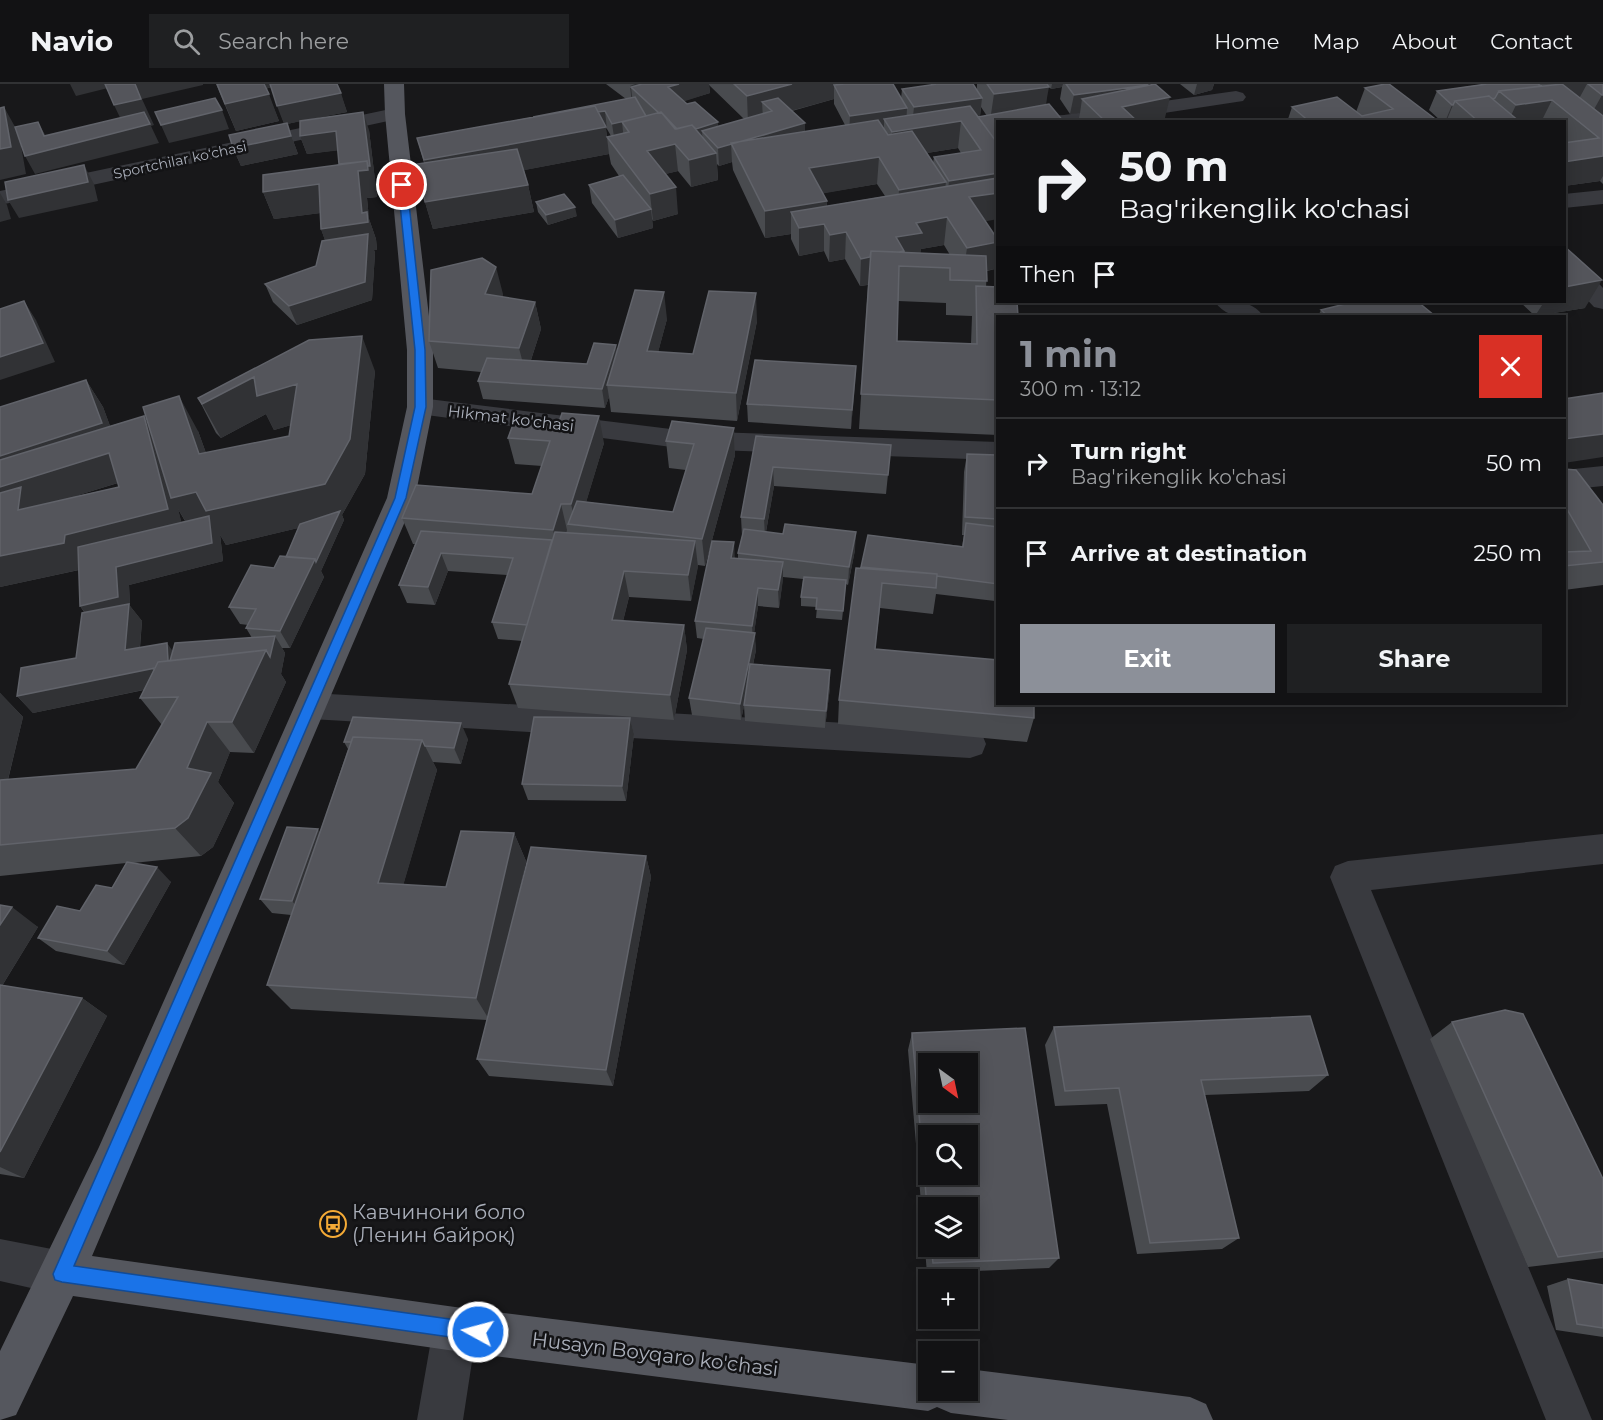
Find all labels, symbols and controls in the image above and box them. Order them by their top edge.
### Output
search box [149,14,569,68]
text: Navio [30,24,113,58]
icon: search [170,25,203,58]
text: Search here [218,28,349,55]
text: Home [1214,29,1279,54]
text: Map [1312,29,1359,54]
text: About [1392,29,1457,54]
text: Contact [1490,29,1573,54]
street label: Sportchilar ko‘chasi [112,137,248,183]
text: 50 m [1119,140,1228,192]
icon: right [1020,144,1098,222]
pin [376,159,427,210]
icon: arrive [385,168,418,201]
text: Bag'rikenglik ko'chasi [1119,192,1410,225]
icon: arrive [1088,258,1121,291]
text: Then [1020,261,1076,288]
text: 1 min [1020,332,1118,376]
button: close [1479,335,1542,398]
text: 300 m · 13:12 [1020,377,1141,401]
street label: Hikmat ko'chasi [447,401,575,436]
text: Turn right [1071,438,1186,465]
icon: right [1020,447,1053,480]
text: 50 m [1486,450,1542,477]
text: Bag'rikenglik ko'chasi [1071,465,1287,489]
icon: arrive [1020,537,1053,570]
text: Arrive at destination [1071,540,1307,567]
text: 250 m [1473,540,1542,567]
button: Exit [1020,624,1275,693]
button: Share [1287,624,1542,693]
north arrow [918,1053,978,1113]
map controls [918,1053,978,1401]
button: search [918,1125,978,1185]
button: layers [918,1197,978,1257]
place label: Кавчинони боло (Ленин байроқ) [352,1200,525,1247]
bus stop icon: Кавчинони боло (Ленин байроқ) [318,1209,348,1239]
button: + [918,1269,978,1329]
position arrow [446,1300,510,1364]
street label: Husayn Boyqaro ko'chasi [530,1327,780,1381]
button: − [918,1341,978,1401]

